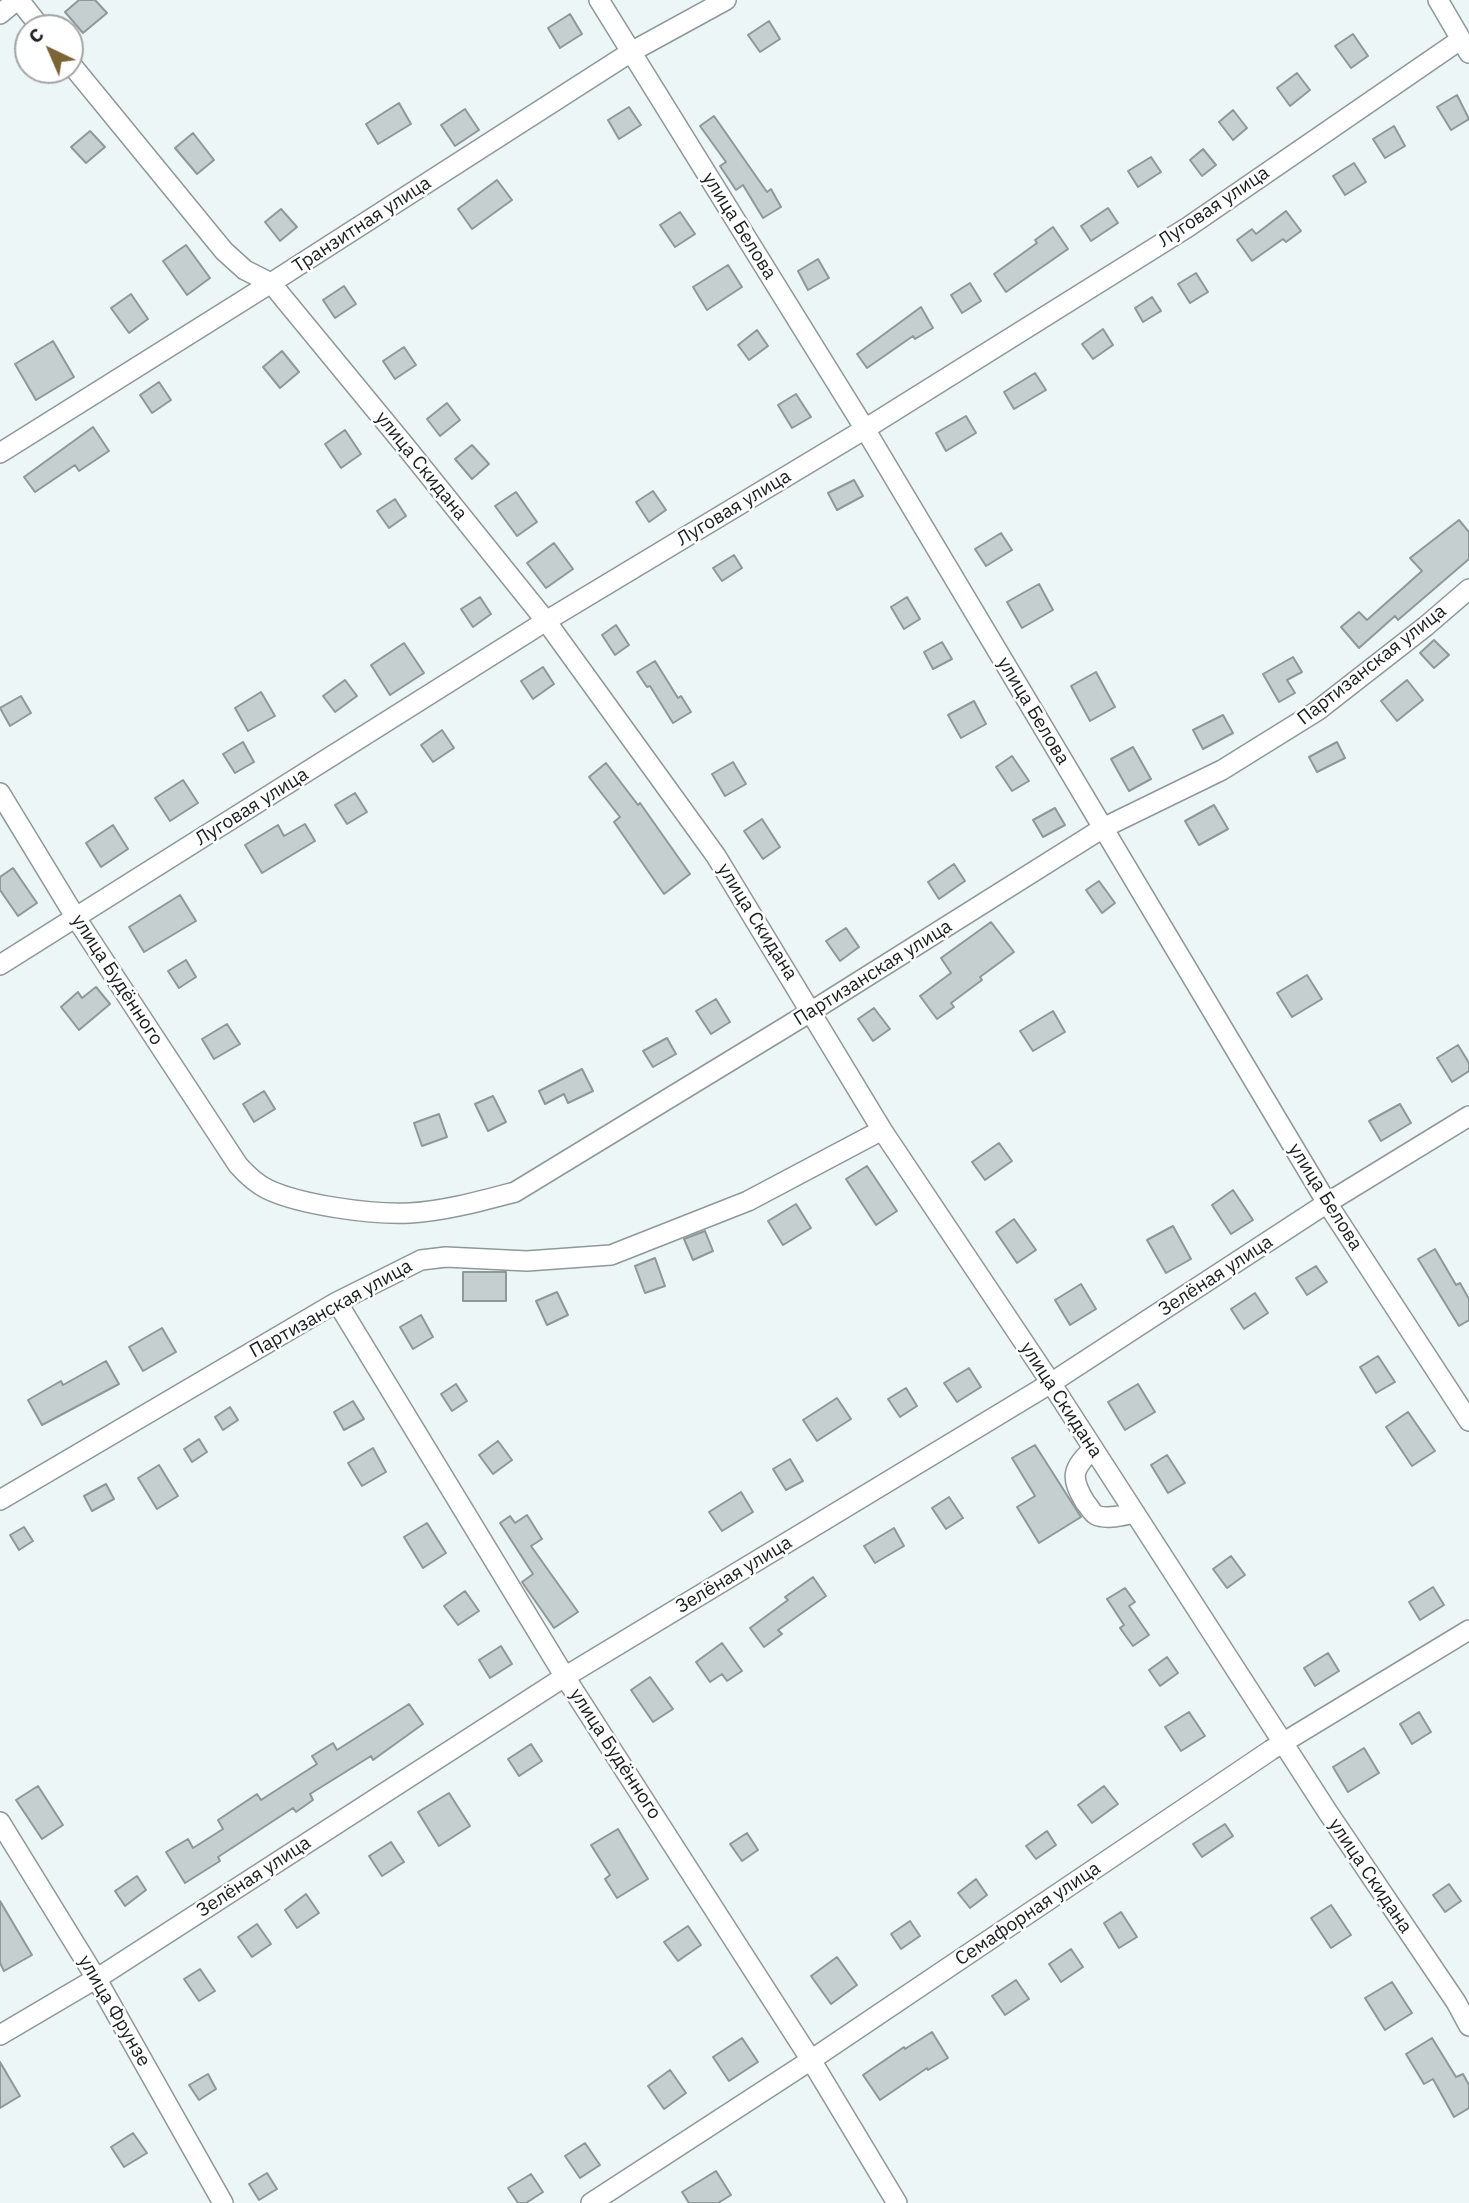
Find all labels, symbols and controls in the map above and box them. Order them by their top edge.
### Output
north arrow [14,14,84,84]
text: С [23,22,49,48]
street label: Луговая улица [1154,161,1274,253]
street label: улица Белова [697,168,781,284]
street label: Транзитная улица [288,172,436,278]
street label: улица Скидана [370,407,472,525]
street label: Луговая улица [673,465,795,551]
street label: Партизанская улица [1293,600,1451,730]
street label: улица Белова [992,653,1074,769]
street label: Луговая улица [191,763,313,851]
street label: улица Скидана [712,859,802,985]
street label: улица Будённого [66,910,168,1050]
street label: Партизанская улица [790,915,956,1031]
street label: улица Белова [1283,1139,1367,1255]
street label: Зелёная улица [1155,1231,1277,1321]
street label: Партизанская улица [246,1255,416,1363]
street label: улица Скидана [1015,1338,1107,1462]
street label: Зелёная улица [672,1531,796,1619]
street label: улица Будённого [564,1684,666,1824]
street label: улица Скидана [1323,1814,1417,1938]
street label: Зелёная улица [193,1832,315,1922]
street label: Семафорная улица [951,1857,1105,1971]
street label: улица Фрунзе [73,1951,155,2071]

